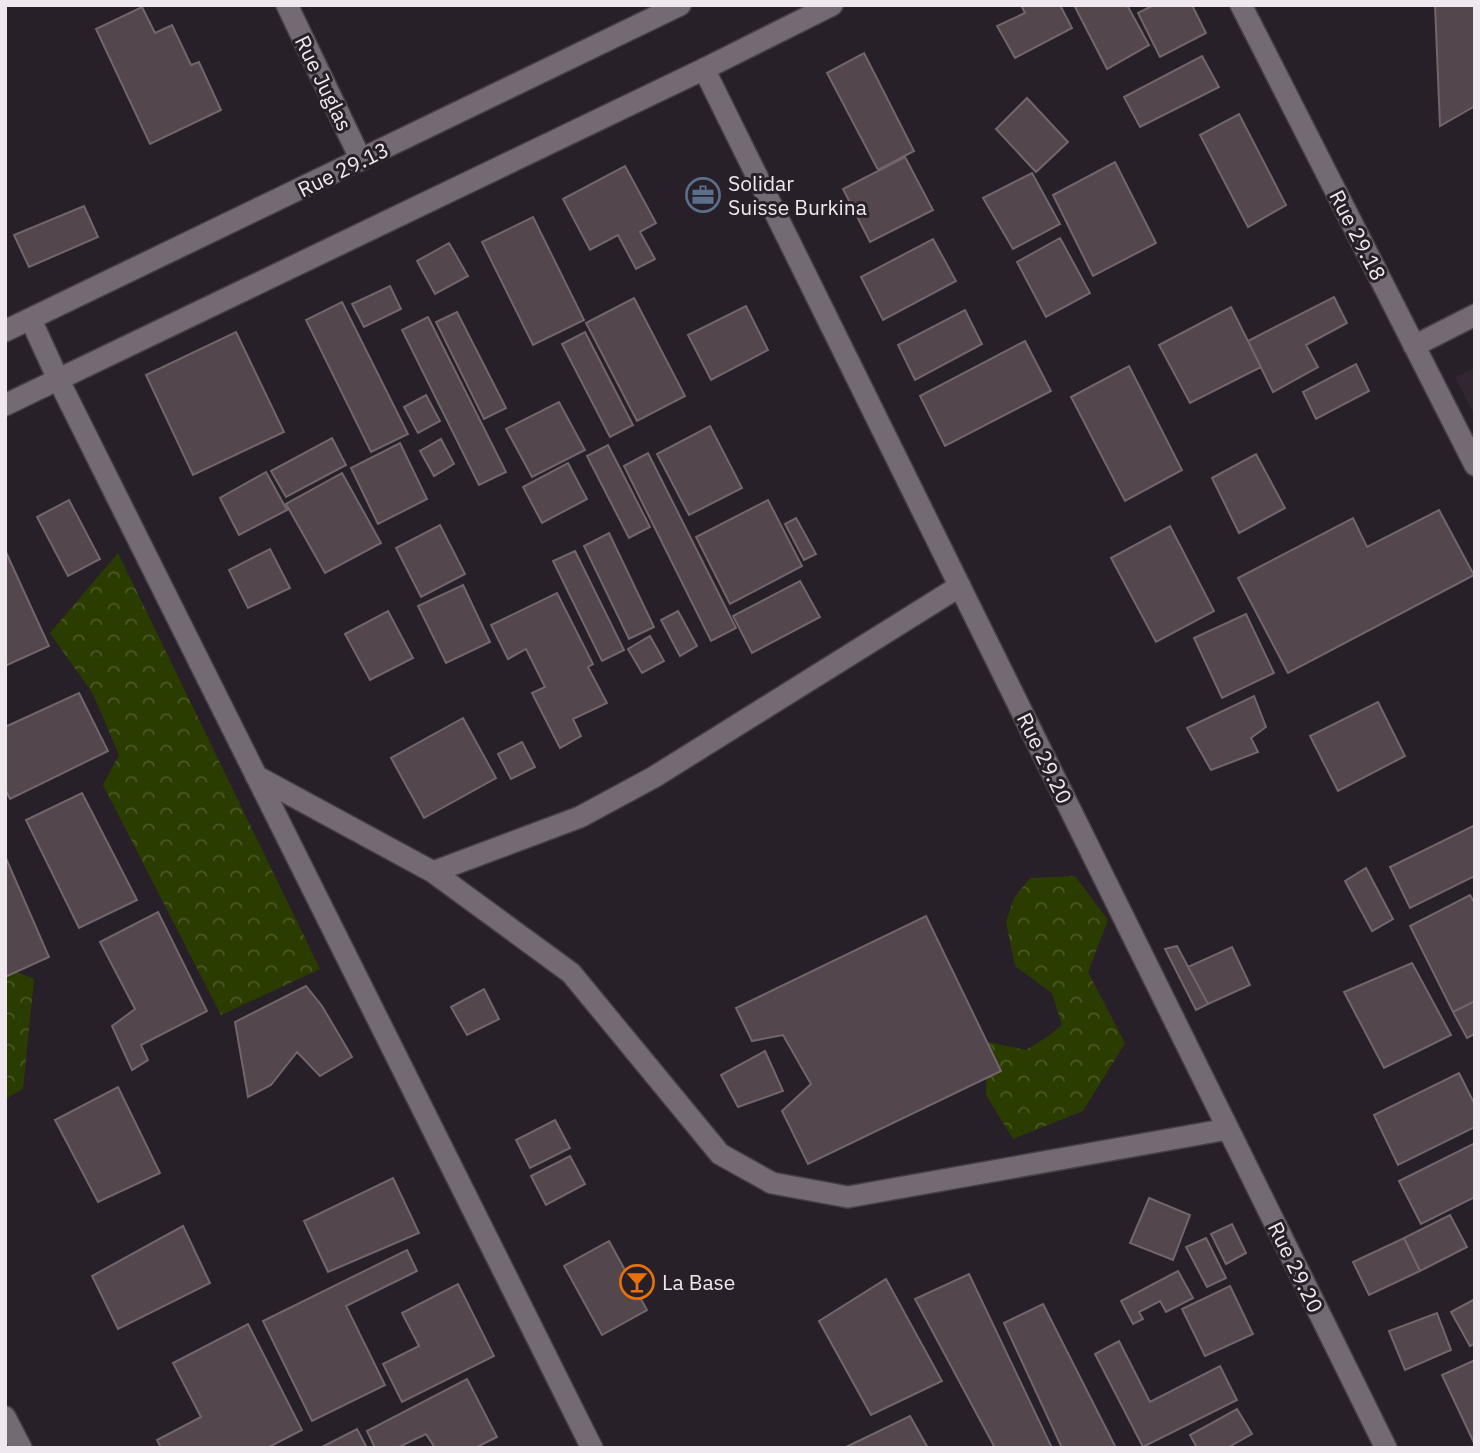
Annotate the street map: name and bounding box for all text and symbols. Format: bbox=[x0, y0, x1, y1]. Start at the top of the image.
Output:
street label: Rue Juglas bbox=[289, 31, 359, 135]
street label: Rue 29.13 bbox=[293, 135, 393, 203]
place label: Solidar Suisse Burkina bbox=[728, 169, 867, 221]
office icon: Solidar Suisse Burkina bbox=[684, 176, 722, 214]
street label: Rue 29.18 bbox=[1323, 185, 1393, 285]
street label: Rue 29.20 bbox=[1011, 708, 1079, 808]
street label: Rue 29.20 bbox=[1262, 1217, 1330, 1317]
bar icon: La Base bbox=[618, 1263, 656, 1301]
place label: La Base bbox=[662, 1268, 735, 1296]

